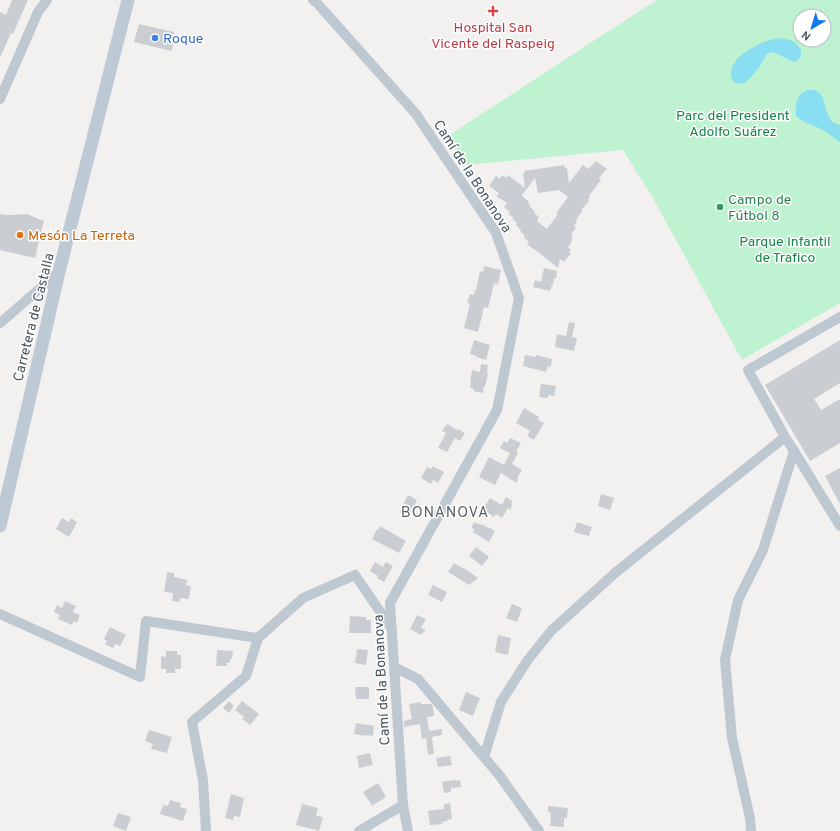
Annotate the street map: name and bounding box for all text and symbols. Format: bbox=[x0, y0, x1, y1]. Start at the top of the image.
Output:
marker: Hospital San Vicente del Raspeig bbox=[487, 5, 499, 17]
north arrow bbox=[792, 8, 832, 48]
place label: Hospital San Vicente del Raspeig bbox=[431, 20, 555, 53]
text: N bbox=[799, 27, 814, 43]
place label: Roque bbox=[163, 31, 203, 48]
marker: Roque bbox=[150, 33, 160, 43]
park label: Parc del President Adolfo Suárez bbox=[676, 108, 790, 141]
street label: Camí de la Bonanova bbox=[429, 117, 515, 236]
place label: Campo de Fútbol 8 bbox=[728, 192, 791, 225]
marker: Campo de Fútbol 8 bbox=[715, 202, 725, 212]
place label: Mesón La Terreta bbox=[28, 228, 135, 245]
marker: Mesón La Terreta bbox=[15, 230, 25, 240]
park label: Parque Infantil de Trafico bbox=[739, 234, 831, 267]
street label: Carretera de Castalla bbox=[10, 251, 59, 383]
district label: BONANOVA bbox=[401, 504, 489, 523]
street label: Camí de la Bonanova bbox=[371, 614, 394, 746]

